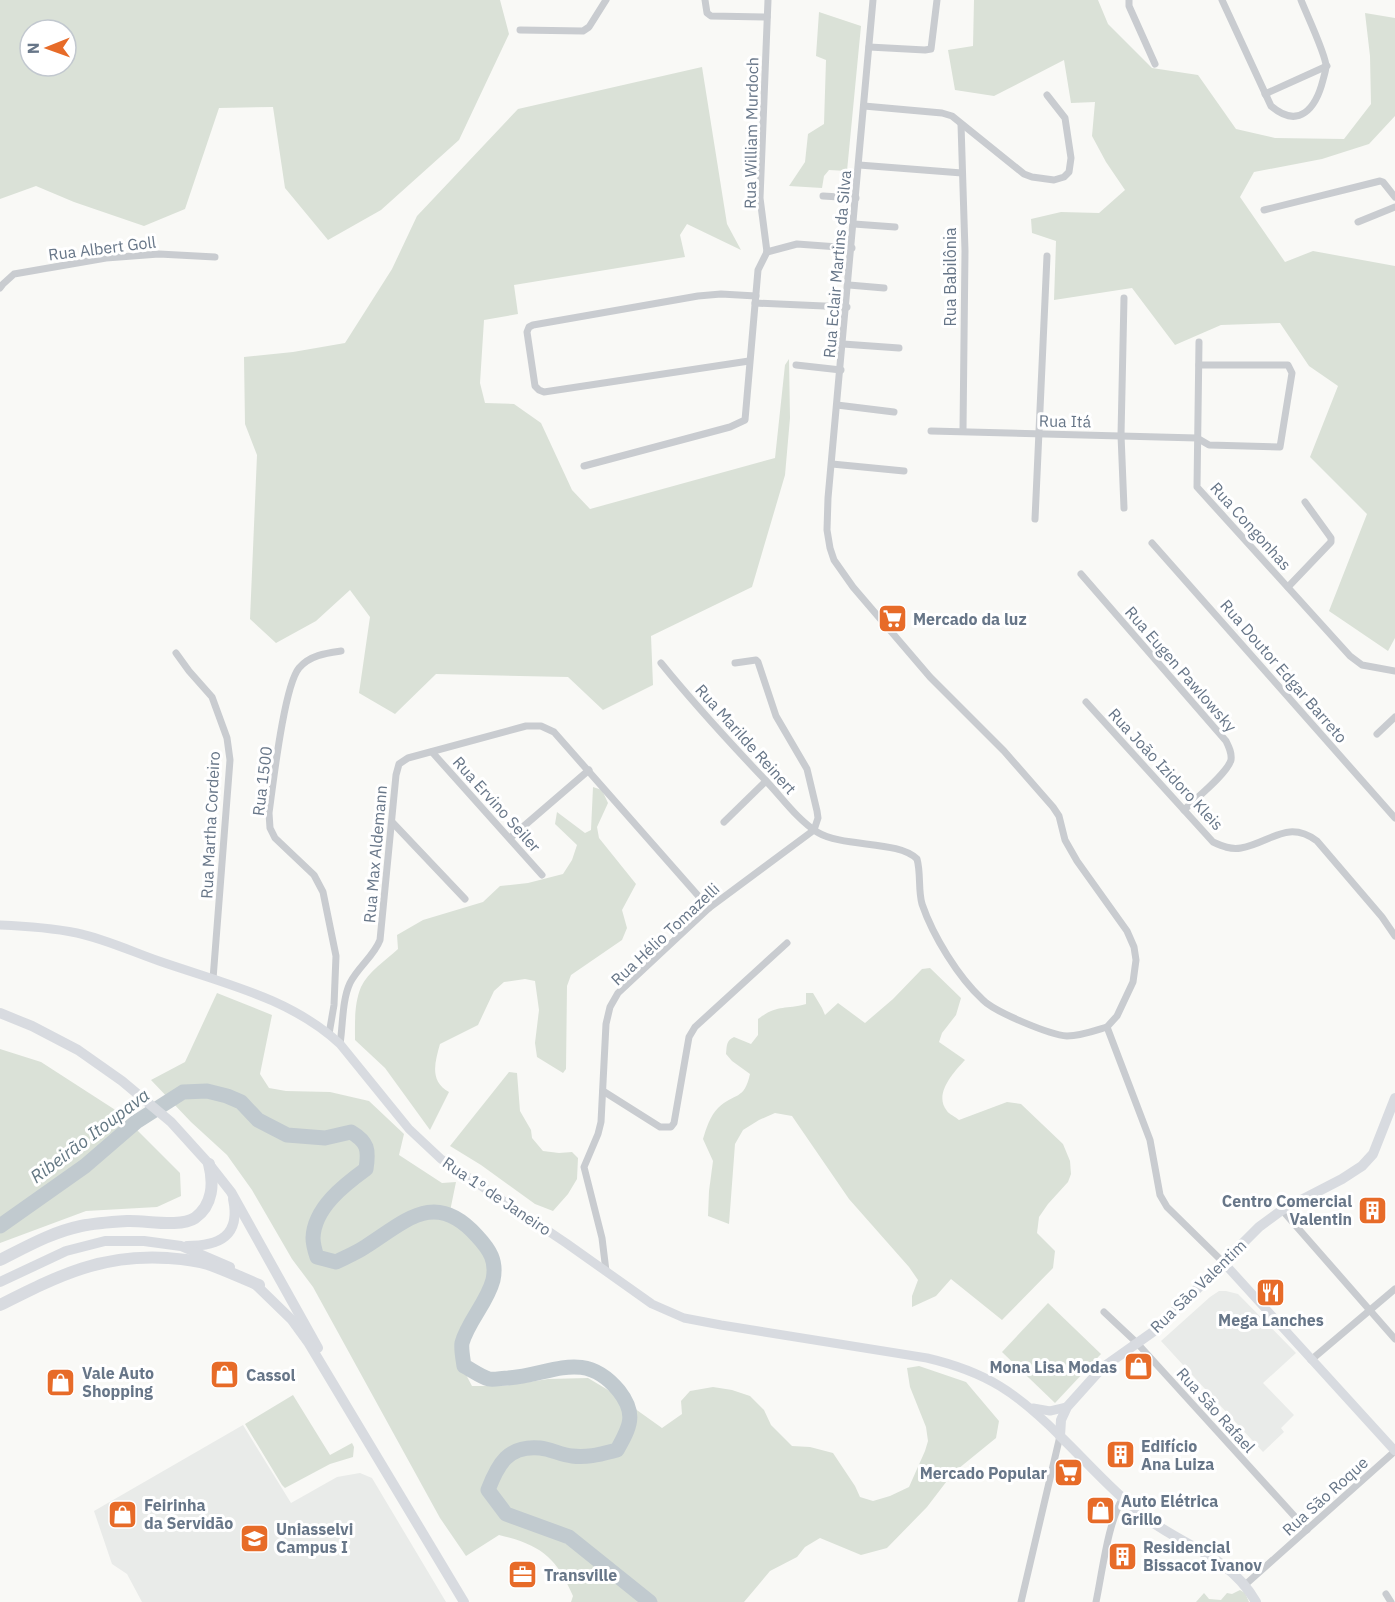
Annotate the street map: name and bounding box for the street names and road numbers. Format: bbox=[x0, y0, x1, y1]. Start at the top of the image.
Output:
street label: Rua William Murdoch bbox=[740, 57, 762, 209]
street label: Rua Eclair Martins da Silva bbox=[819, 169, 855, 359]
street label: Rua Babilônia bbox=[940, 227, 960, 326]
street label: Rua Albert Goll bbox=[47, 231, 157, 265]
street label: Rua Itá bbox=[1039, 411, 1092, 431]
street label: Rua Congonhas bbox=[1206, 478, 1296, 574]
street label: Rua Doutor Edgar Barreto bbox=[1216, 595, 1352, 747]
street label: Rua Eugen Pawlowsky bbox=[1121, 602, 1241, 736]
street label: Rua Marilde Reinert bbox=[691, 680, 801, 798]
street label: Rua João Izidoro Kleis bbox=[1104, 704, 1228, 834]
street label: Rua 1500 bbox=[248, 745, 276, 817]
street label: Rua Martha Cordeiro bbox=[196, 751, 224, 899]
street label: Rua Ervino Seiler bbox=[449, 752, 545, 856]
street label: Rua Max Aldemann bbox=[359, 784, 391, 924]
street label: Rua Hélio Tomazelli bbox=[607, 879, 723, 989]
street label: Rua 1º de Janeiro bbox=[439, 1152, 555, 1240]
street label: Rua São Valentim bbox=[1146, 1235, 1250, 1337]
street label: Rua São Rafael bbox=[1173, 1363, 1259, 1457]
street label: Rua São Roque bbox=[1278, 1452, 1372, 1540]

